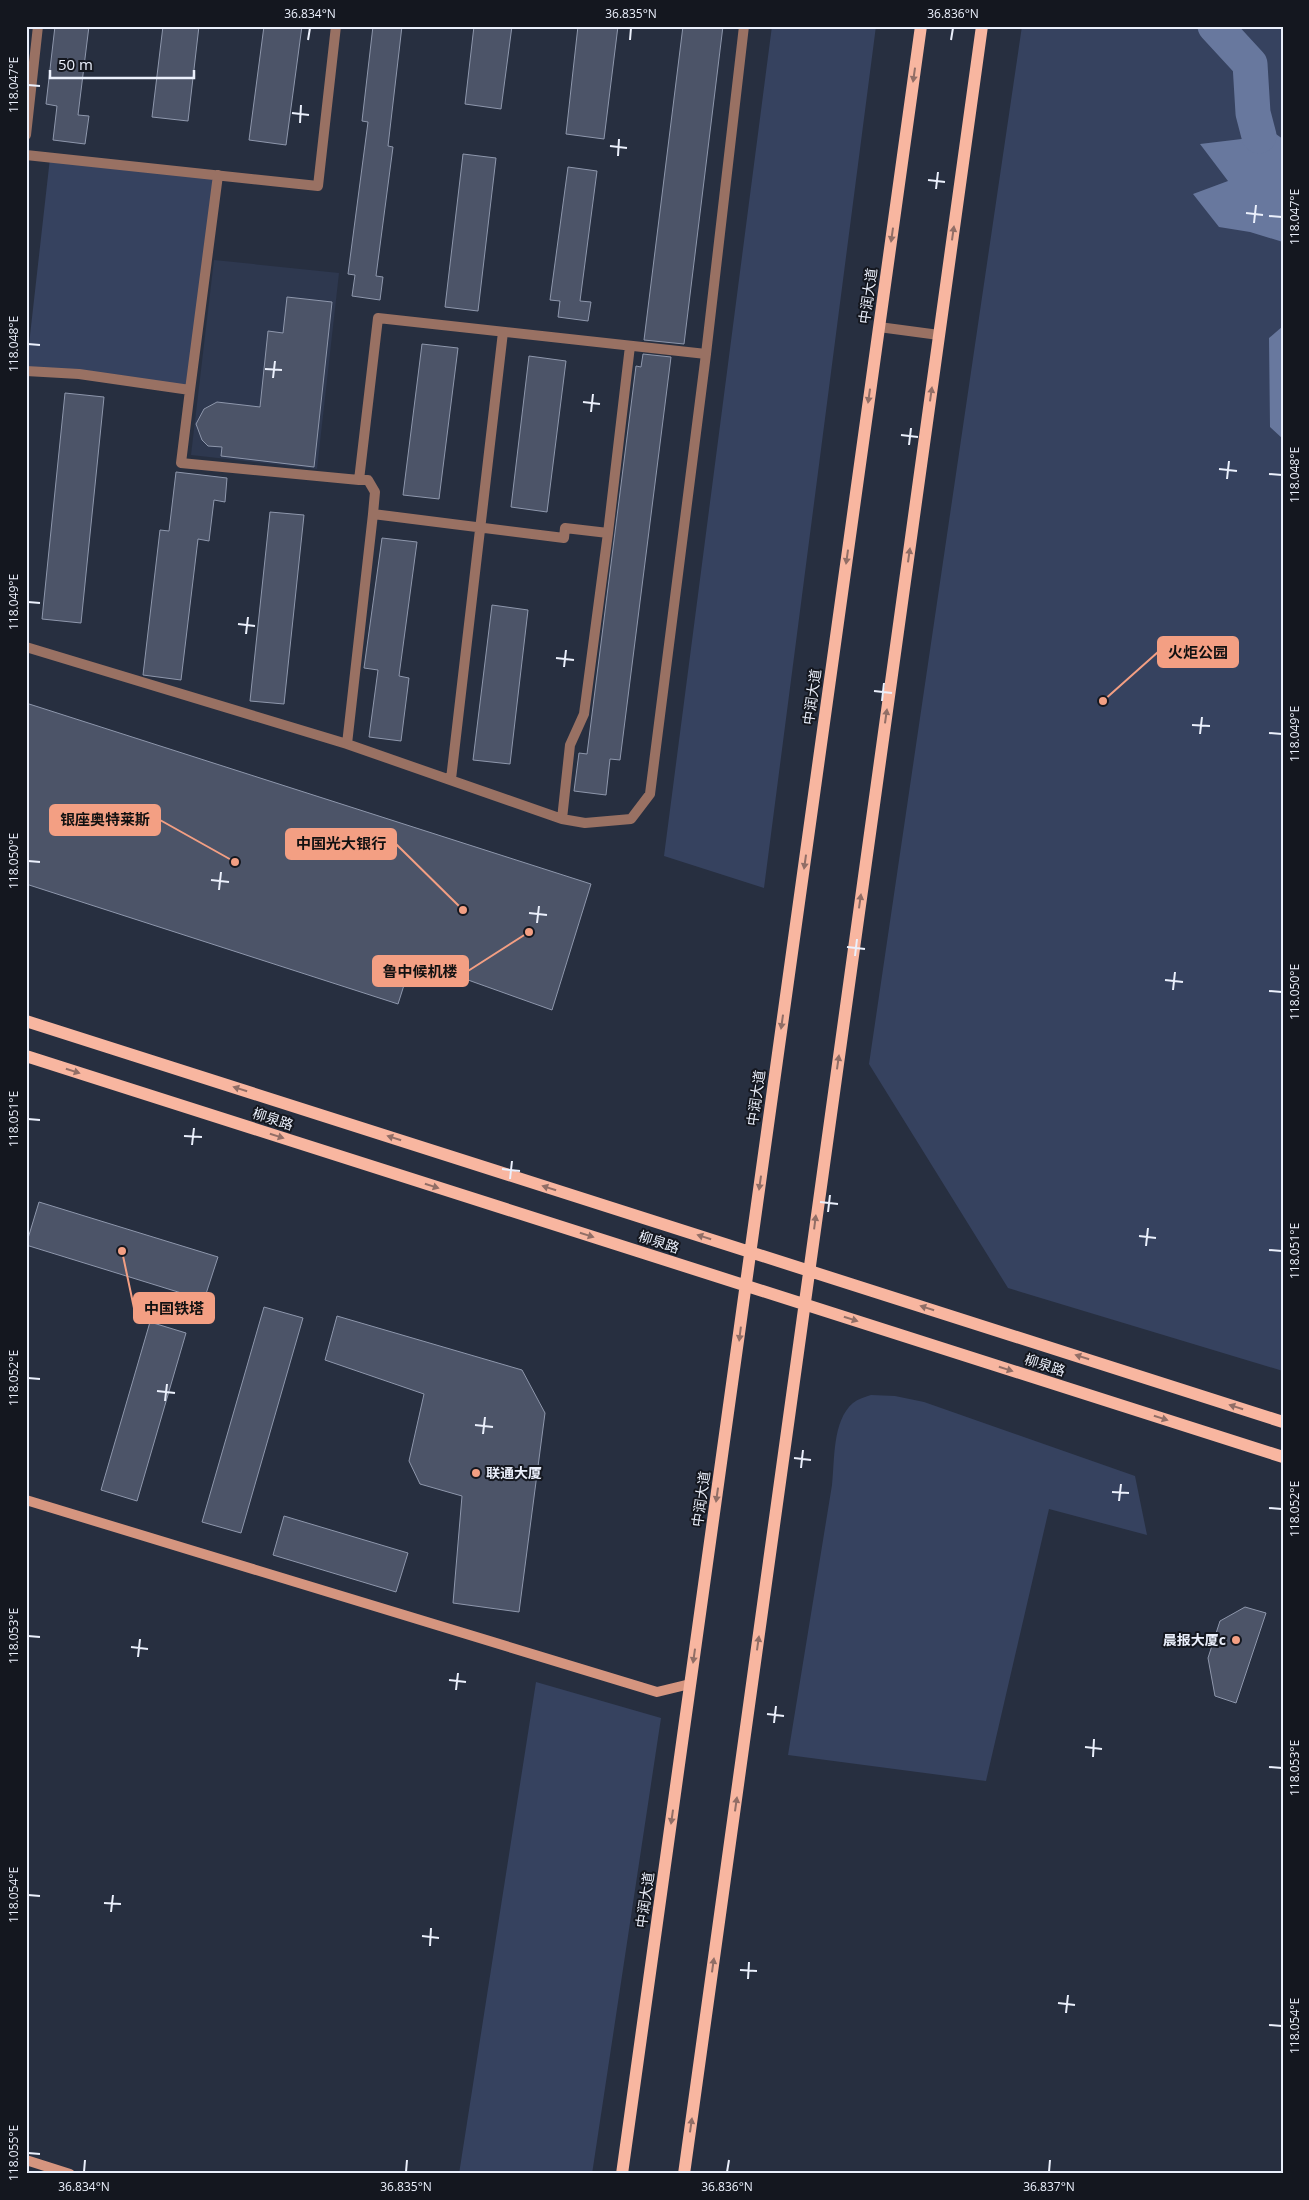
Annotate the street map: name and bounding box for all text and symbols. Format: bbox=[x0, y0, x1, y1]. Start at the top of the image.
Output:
text: 36.834°N bbox=[284, 5, 336, 22]
text: 36.835°N bbox=[605, 5, 657, 22]
text: 36.836°N bbox=[927, 5, 979, 22]
scale bar bbox=[50, 48, 194, 80]
text: 50 m bbox=[58, 54, 93, 74]
text: 118.047°E bbox=[5, 57, 22, 113]
one-way arrow bbox=[910, 67, 918, 83]
text: 118.047°E bbox=[1286, 189, 1303, 245]
one-way arrow bbox=[950, 225, 958, 241]
one-way arrow bbox=[888, 228, 896, 244]
street label: 中润大道 bbox=[854, 267, 881, 325]
text: 118.048°E bbox=[5, 316, 22, 372]
one-way arrow bbox=[927, 386, 935, 402]
one-way arrow bbox=[865, 389, 873, 405]
text: 118.048°E bbox=[1286, 447, 1303, 503]
one-way arrow bbox=[905, 547, 913, 563]
one-way arrow bbox=[843, 550, 851, 566]
text: 118.049°E bbox=[5, 574, 22, 630]
callout: 火炬公园 bbox=[1158, 637, 1238, 667]
text: 火炬公园 bbox=[1168, 642, 1228, 662]
street label: 中润大道 bbox=[798, 668, 825, 726]
text: 118.049°E bbox=[1286, 706, 1303, 762]
one-way arrow bbox=[882, 708, 890, 724]
callout: 银座奥特莱斯 bbox=[50, 805, 160, 835]
text: 银座奥特莱斯 bbox=[60, 809, 150, 829]
callout: 中国光大银行 bbox=[286, 829, 396, 859]
text: 118.050°E bbox=[5, 833, 22, 889]
text: 中国光大银行 bbox=[296, 833, 386, 853]
one-way arrow bbox=[800, 854, 808, 870]
one-way arrow bbox=[857, 892, 865, 908]
callout: 鲁中候机楼 bbox=[373, 956, 468, 986]
text: 鲁中候机楼 bbox=[382, 961, 458, 981]
text: 118.050°E bbox=[1286, 964, 1303, 1020]
one-way arrow bbox=[778, 1015, 786, 1031]
one-way arrow bbox=[834, 1053, 842, 1069]
one-way arrow bbox=[65, 1067, 80, 1075]
street label: 中润大道 bbox=[742, 1069, 769, 1127]
one-way arrow bbox=[232, 1084, 247, 1092]
text: 118.051°E bbox=[5, 1091, 22, 1147]
street label: 柳泉路 bbox=[250, 1103, 296, 1134]
one-way arrow bbox=[270, 1133, 285, 1141]
one-way arrow bbox=[387, 1134, 402, 1141]
one-way arrow bbox=[755, 1176, 763, 1192]
one-way arrow bbox=[425, 1182, 440, 1190]
one-way arrow bbox=[541, 1183, 556, 1191]
one-way arrow bbox=[811, 1214, 819, 1230]
text: 118.051°E bbox=[1286, 1223, 1303, 1279]
street label: 柳泉路 bbox=[636, 1226, 682, 1257]
one-way arrow bbox=[580, 1231, 595, 1239]
one-way arrow bbox=[696, 1233, 711, 1241]
callout: 中国铁塔 bbox=[134, 1293, 214, 1323]
text: 中国铁塔 bbox=[144, 1298, 204, 1318]
one-way arrow bbox=[919, 1304, 934, 1311]
one-way arrow bbox=[844, 1316, 859, 1324]
one-way arrow bbox=[735, 1326, 743, 1342]
street label: 柳泉路 bbox=[1022, 1349, 1068, 1380]
text: 118.052°E bbox=[5, 1350, 22, 1406]
one-way arrow bbox=[1074, 1353, 1089, 1361]
one-way arrow bbox=[999, 1366, 1014, 1373]
one-way arrow bbox=[1229, 1403, 1244, 1410]
one-way arrow bbox=[1154, 1415, 1169, 1423]
place label: 联通大厦 bbox=[486, 1463, 542, 1482]
marker: 联通大厦 bbox=[470, 1467, 482, 1479]
street label: 中润大道 bbox=[687, 1470, 714, 1528]
text: 118.052°E bbox=[1286, 1481, 1303, 1537]
one-way arrow bbox=[713, 1487, 721, 1503]
text: 118.053°E bbox=[5, 1608, 22, 1664]
place label: 晨报大厦c bbox=[1163, 1630, 1226, 1649]
one-way arrow bbox=[754, 1634, 762, 1650]
marker: 晨报大厦c bbox=[1230, 1634, 1242, 1646]
one-way arrow bbox=[690, 1648, 698, 1664]
text: 118.053°E bbox=[1286, 1740, 1303, 1796]
one-way arrow bbox=[732, 1795, 740, 1811]
one-way arrow bbox=[668, 1809, 676, 1825]
text: 118.054°E bbox=[5, 1867, 22, 1923]
street label: 中润大道 bbox=[631, 1871, 658, 1929]
one-way arrow bbox=[709, 1956, 717, 1972]
text: 118.054°E bbox=[1286, 1998, 1303, 2054]
one-way arrow bbox=[687, 2117, 695, 2133]
text: 118.055°E bbox=[5, 2125, 22, 2181]
text: 36.834°N bbox=[58, 2178, 110, 2195]
text: 36.835°N bbox=[380, 2178, 432, 2195]
text: 36.836°N bbox=[701, 2178, 753, 2195]
text: 36.837°N bbox=[1023, 2178, 1075, 2195]

